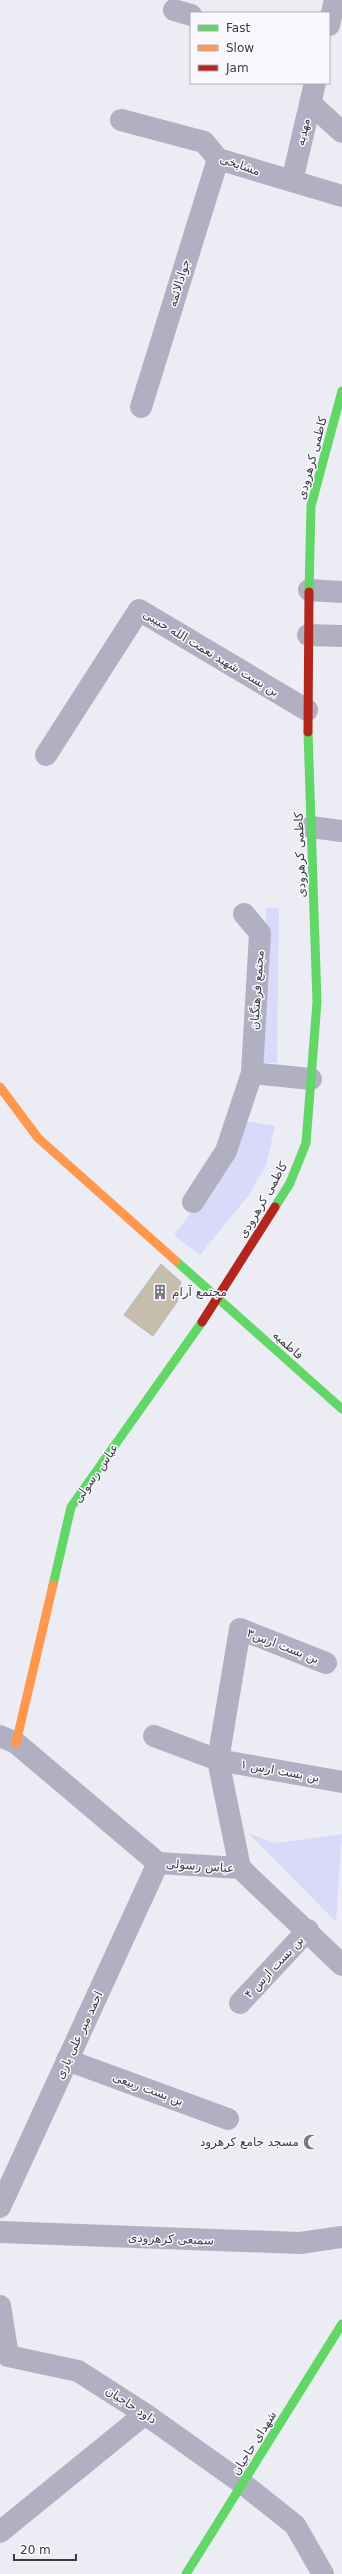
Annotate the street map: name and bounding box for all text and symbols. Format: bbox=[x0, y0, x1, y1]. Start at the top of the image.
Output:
legend bbox=[190, 12, 330, 84]
text: Fast bbox=[226, 21, 250, 35]
text: Slow bbox=[226, 41, 254, 55]
text: Jam bbox=[225, 61, 249, 75]
street label: مهدیه bbox=[293, 117, 313, 147]
street label: مشایخی bbox=[218, 152, 262, 178]
street label: جوادالائمه bbox=[165, 257, 194, 309]
street label: کاظمی کرهرودی bbox=[294, 415, 331, 501]
street label: بن بست شهید نعمت الله حبیبی bbox=[140, 607, 282, 700]
street label: کاظمی کرهرودی bbox=[292, 812, 309, 898]
street label: مجتمع فرهنگیان bbox=[247, 950, 268, 1030]
street label: کاظمی کرهرودی bbox=[236, 1159, 291, 1241]
building icon: مجتمع آرام bbox=[151, 1283, 169, 1301]
place label: مجتمع آرام bbox=[172, 1284, 227, 1300]
street label: فاطمیه bbox=[270, 1328, 306, 1362]
street label: عباس رسولی bbox=[71, 1441, 122, 1506]
street label: بن بست ارس۳ bbox=[245, 1626, 321, 1667]
street label: بن بست ارس ۱ bbox=[239, 1757, 321, 1786]
street label: عباس رسولی bbox=[165, 1857, 235, 1876]
street label: بن بست ارس ۴ bbox=[242, 1933, 307, 2002]
street label: احمد میر علی یاری bbox=[52, 1989, 106, 2082]
street label: بن بست ربیعی bbox=[110, 2070, 185, 2109]
mosque icon: مسجد جامع کرهرود bbox=[302, 2133, 320, 2151]
place label: مسجد جامع کرهرود bbox=[200, 2135, 299, 2150]
street label: سمیعی کرهرودی bbox=[128, 2231, 214, 2248]
street label: داود حاجیان bbox=[102, 2383, 159, 2428]
street label: شهدای حاجیان bbox=[229, 2408, 279, 2478]
scale bar bbox=[14, 2536, 76, 2562]
text: 20 m bbox=[20, 2543, 51, 2557]

